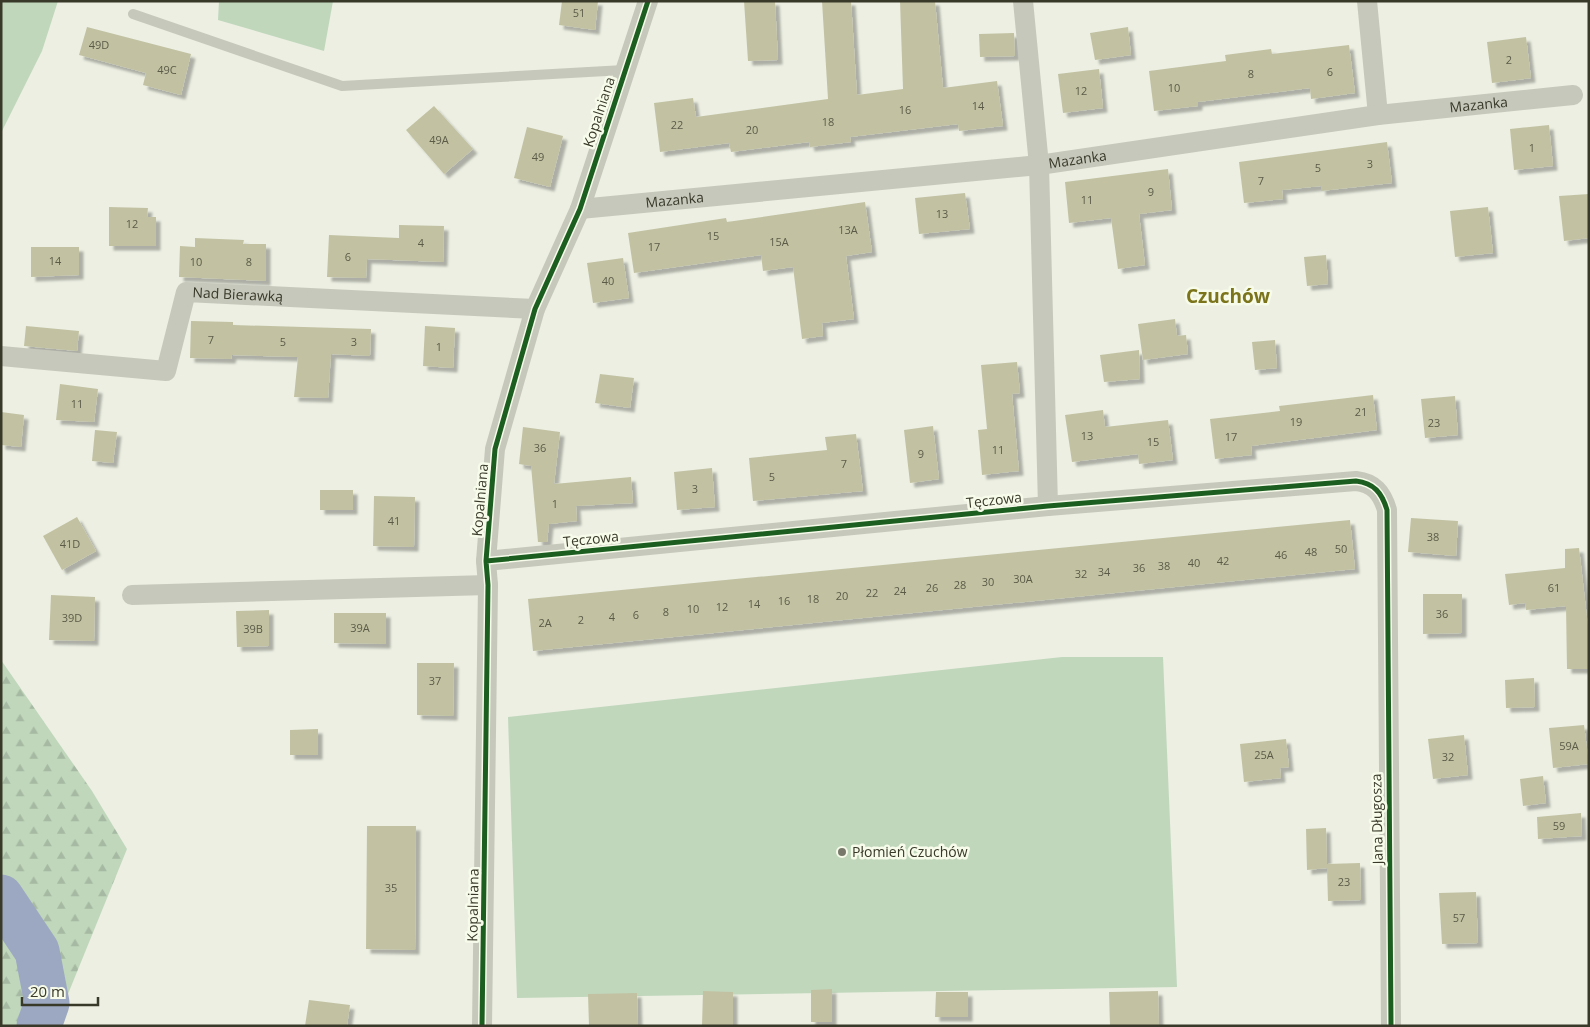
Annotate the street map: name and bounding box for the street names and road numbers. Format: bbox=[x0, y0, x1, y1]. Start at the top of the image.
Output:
street label: Kopalniana bbox=[578, 74, 619, 150]
street label: Mazanka bbox=[1449, 92, 1509, 117]
street label: Mazanka bbox=[1047, 145, 1108, 172]
street label: Mazanka bbox=[645, 187, 705, 212]
street label: Nad Bierawką bbox=[192, 282, 283, 306]
street label: Kopalniana bbox=[467, 463, 492, 537]
street label: Tęczowa bbox=[965, 487, 1023, 512]
street label: Tęczowa bbox=[562, 526, 620, 551]
street label: Jana Długosza bbox=[1366, 773, 1387, 867]
street label: Kopalniana bbox=[462, 868, 483, 942]

